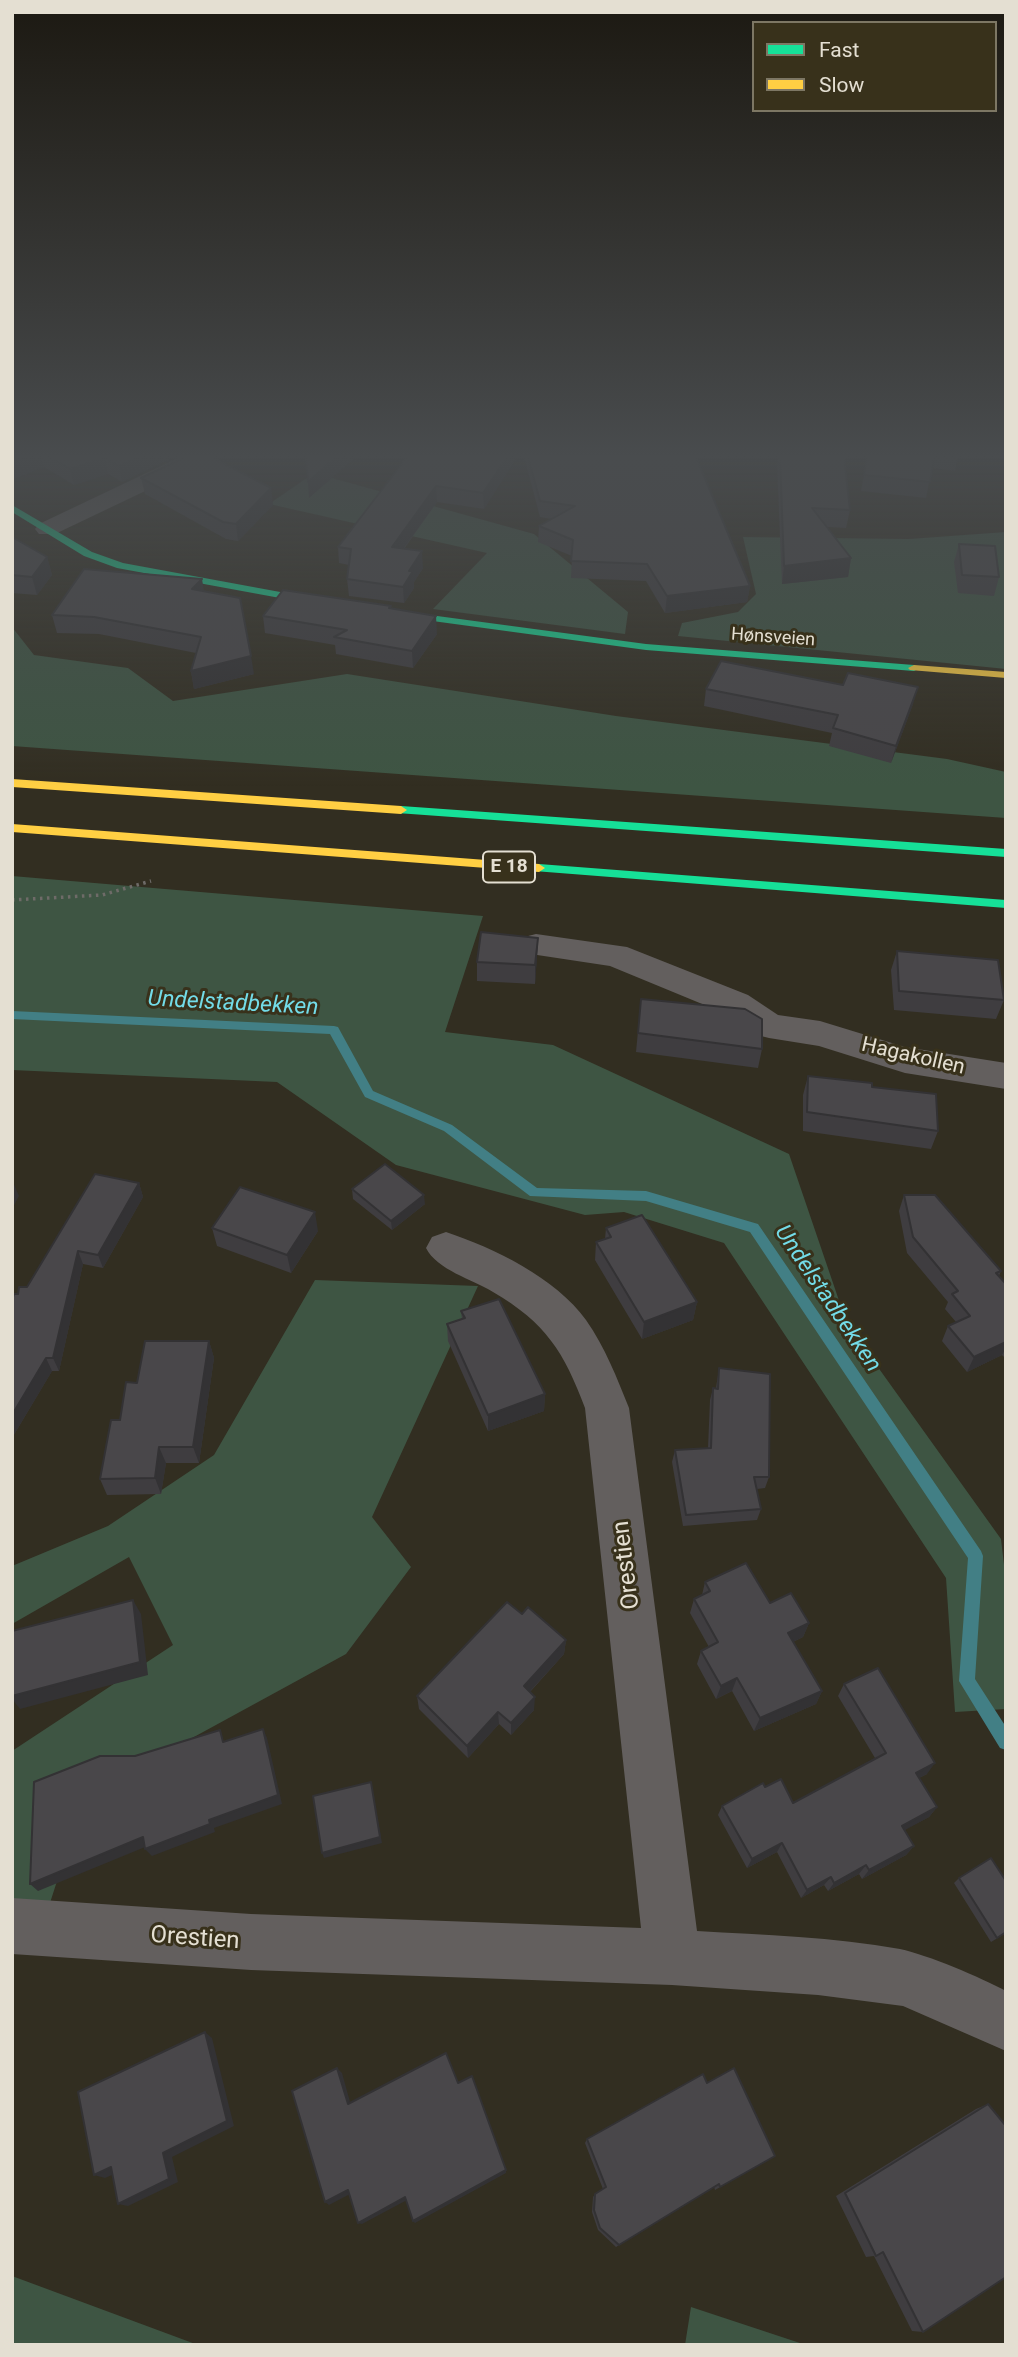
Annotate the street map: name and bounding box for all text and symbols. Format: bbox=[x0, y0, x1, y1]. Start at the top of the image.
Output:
legend bbox=[752, 21, 997, 112]
text: Fast bbox=[819, 38, 859, 62]
text: Slow bbox=[819, 73, 864, 97]
street label: Hønsveien bbox=[730, 624, 816, 652]
road number: E 18 bbox=[483, 852, 535, 882]
water label: Undelstadbekken bbox=[147, 986, 319, 1022]
street label: Hagakollen bbox=[859, 1033, 967, 1081]
water label: Undelstadbekken bbox=[768, 1220, 886, 1378]
street label: Orestien bbox=[607, 1519, 647, 1611]
street label: Orestien bbox=[150, 1922, 240, 1956]

